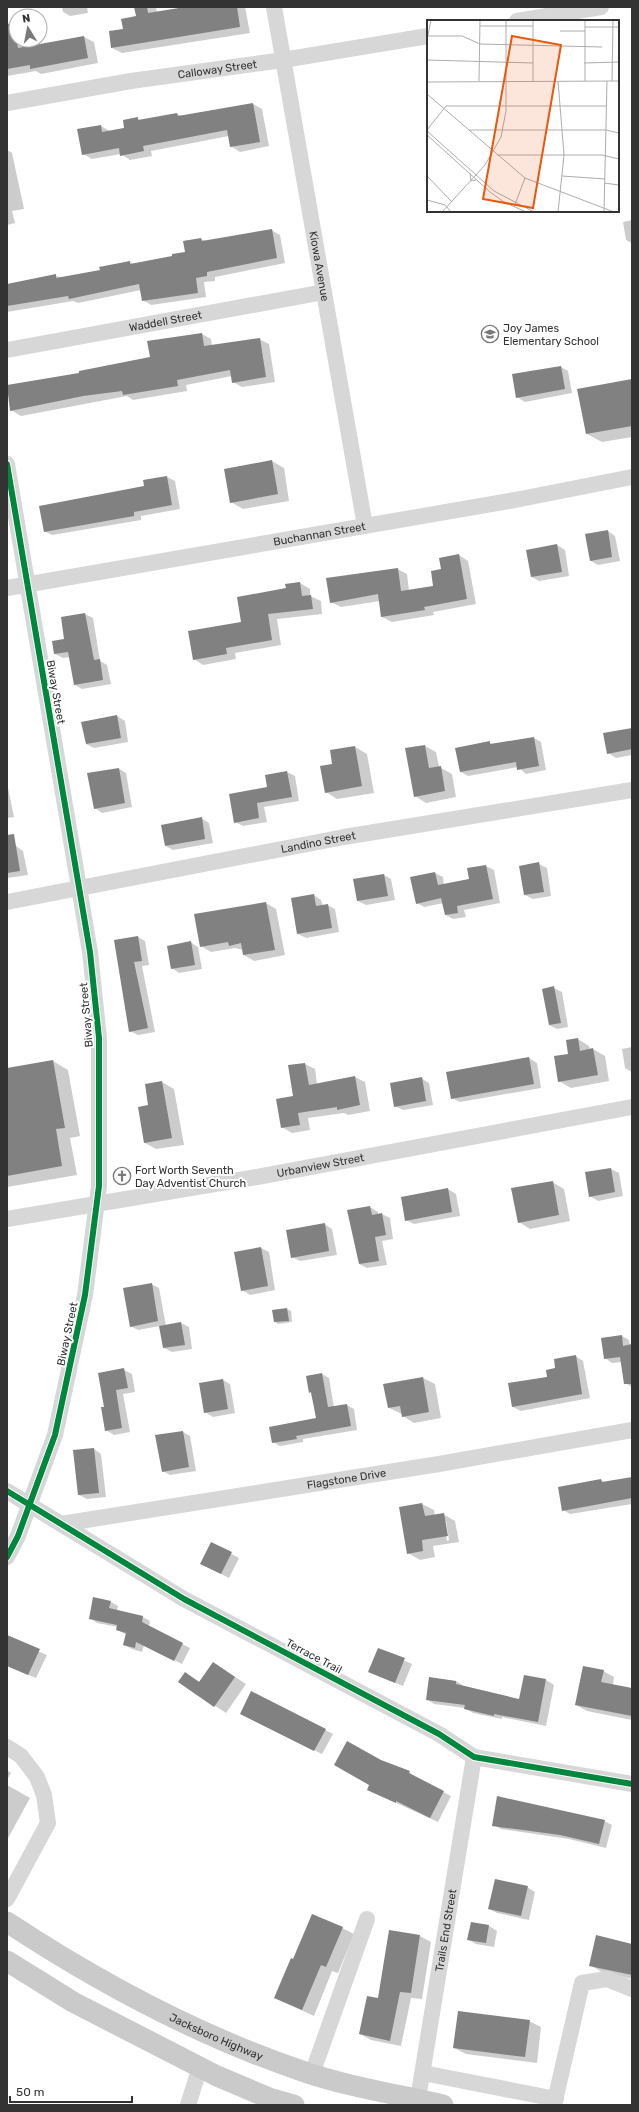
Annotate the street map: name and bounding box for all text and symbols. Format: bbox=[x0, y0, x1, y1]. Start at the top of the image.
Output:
north arrow bbox=[8, 8, 48, 48]
text: N bbox=[21, 12, 31, 26]
inset map bbox=[427, 20, 619, 212]
street label: Calloway Street bbox=[177, 58, 258, 81]
street label: Kiowa Avenue bbox=[306, 230, 331, 302]
street label: Waddell Street bbox=[128, 308, 204, 335]
place label: Joy James Elementary School bbox=[503, 322, 599, 348]
school or university icon: Joy James Elementary School bbox=[480, 324, 500, 344]
street label: Buchannan Street bbox=[272, 520, 367, 549]
street label: Biway Street bbox=[43, 659, 68, 726]
street label: Landino Street bbox=[280, 829, 357, 856]
street label: Biway Street bbox=[77, 981, 96, 1048]
street label: Urbanview Street bbox=[276, 1151, 366, 1180]
place label: Fort Worth Seventh Day Adventist Church bbox=[135, 1164, 246, 1190]
church icon: Fort Worth Seventh Day Adventist Church bbox=[112, 1166, 132, 1186]
street label: Biway Street bbox=[54, 1300, 81, 1367]
street label: Flagstone Drive bbox=[306, 1466, 387, 1492]
street label: Terrace Trail bbox=[284, 1636, 344, 1677]
street label: Trails End Street bbox=[433, 1887, 459, 1973]
street label: Jacksboro Highway bbox=[167, 2011, 265, 2063]
scale bar bbox=[10, 2078, 132, 2104]
text: 50 m bbox=[16, 2085, 44, 2099]

